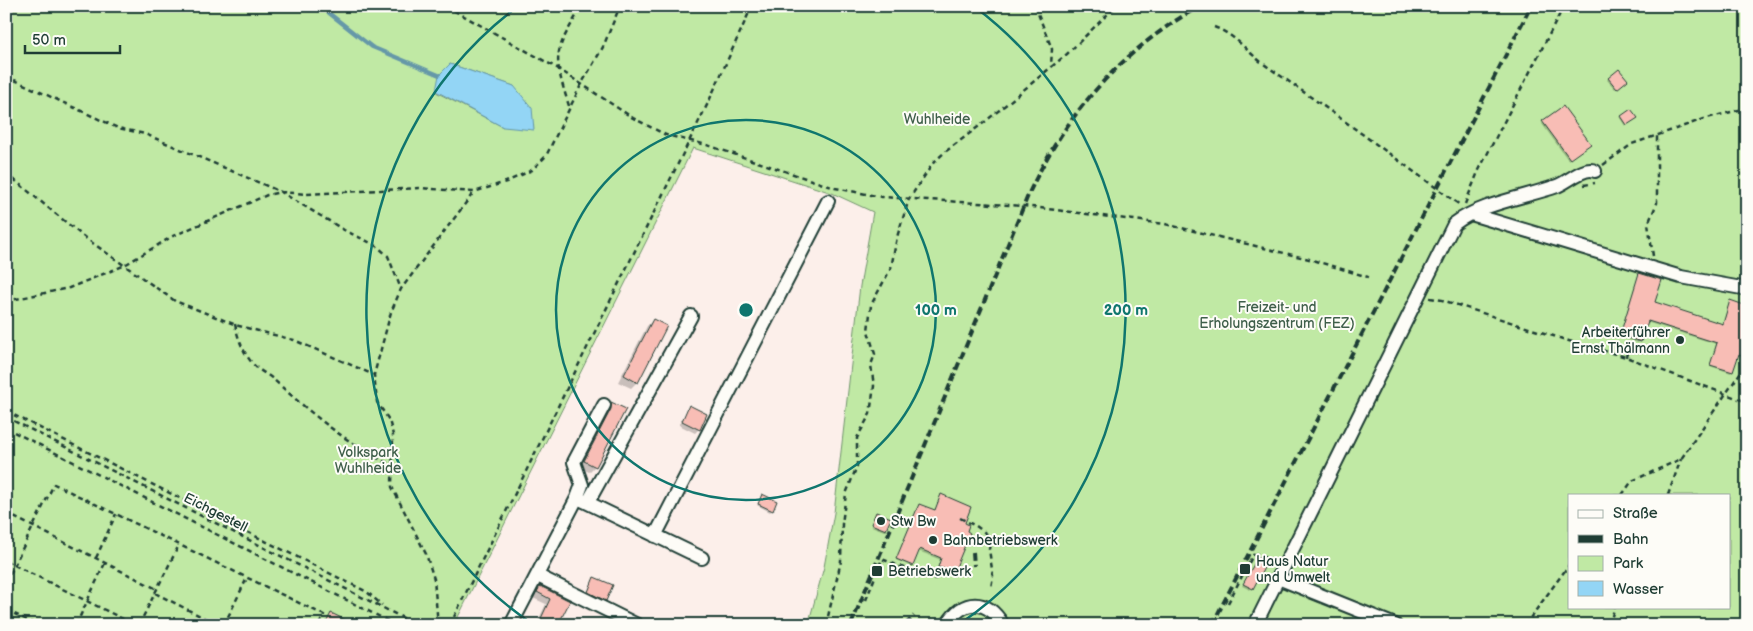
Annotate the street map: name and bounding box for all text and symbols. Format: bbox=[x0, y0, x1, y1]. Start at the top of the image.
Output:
scale bar bbox=[25, 22, 120, 54]
text: 50 m bbox=[32, 31, 66, 50]
park label: Wuhlheide bbox=[904, 111, 970, 128]
park label: Freizeit- und Erholungszentrum (FEZ) bbox=[1199, 299, 1355, 332]
centre of rings bbox=[737, 301, 755, 319]
text: 100 m bbox=[915, 301, 957, 320]
text: 200 m bbox=[1104, 301, 1148, 320]
place label: Arbeiterführer Ernst Thälmann bbox=[1571, 324, 1671, 357]
marker: Arbeiterführer Ernst Thälmann bbox=[1674, 334, 1686, 346]
park label: Volkspark Wuhlheide bbox=[335, 444, 401, 477]
street label: Eichgestell bbox=[181, 489, 251, 536]
legend bbox=[1568, 494, 1730, 608]
text: Straße bbox=[1613, 504, 1658, 523]
place label: Stw Bw bbox=[891, 513, 937, 530]
marker: Stw Bw bbox=[875, 515, 887, 527]
text: Bahn bbox=[1613, 530, 1649, 549]
place label: Bahnbetriebswerk bbox=[943, 532, 1058, 549]
marker: Bahnbetriebswerk bbox=[927, 534, 939, 546]
place label: Haus Natur und Umwelt bbox=[1256, 553, 1331, 586]
text: Park bbox=[1613, 554, 1644, 573]
marker: Haus Natur und Umwelt bbox=[1238, 562, 1252, 576]
place label: Betriebswerk bbox=[888, 563, 971, 580]
marker: Betriebswerk bbox=[870, 564, 884, 578]
text: Wasser bbox=[1613, 580, 1664, 599]

